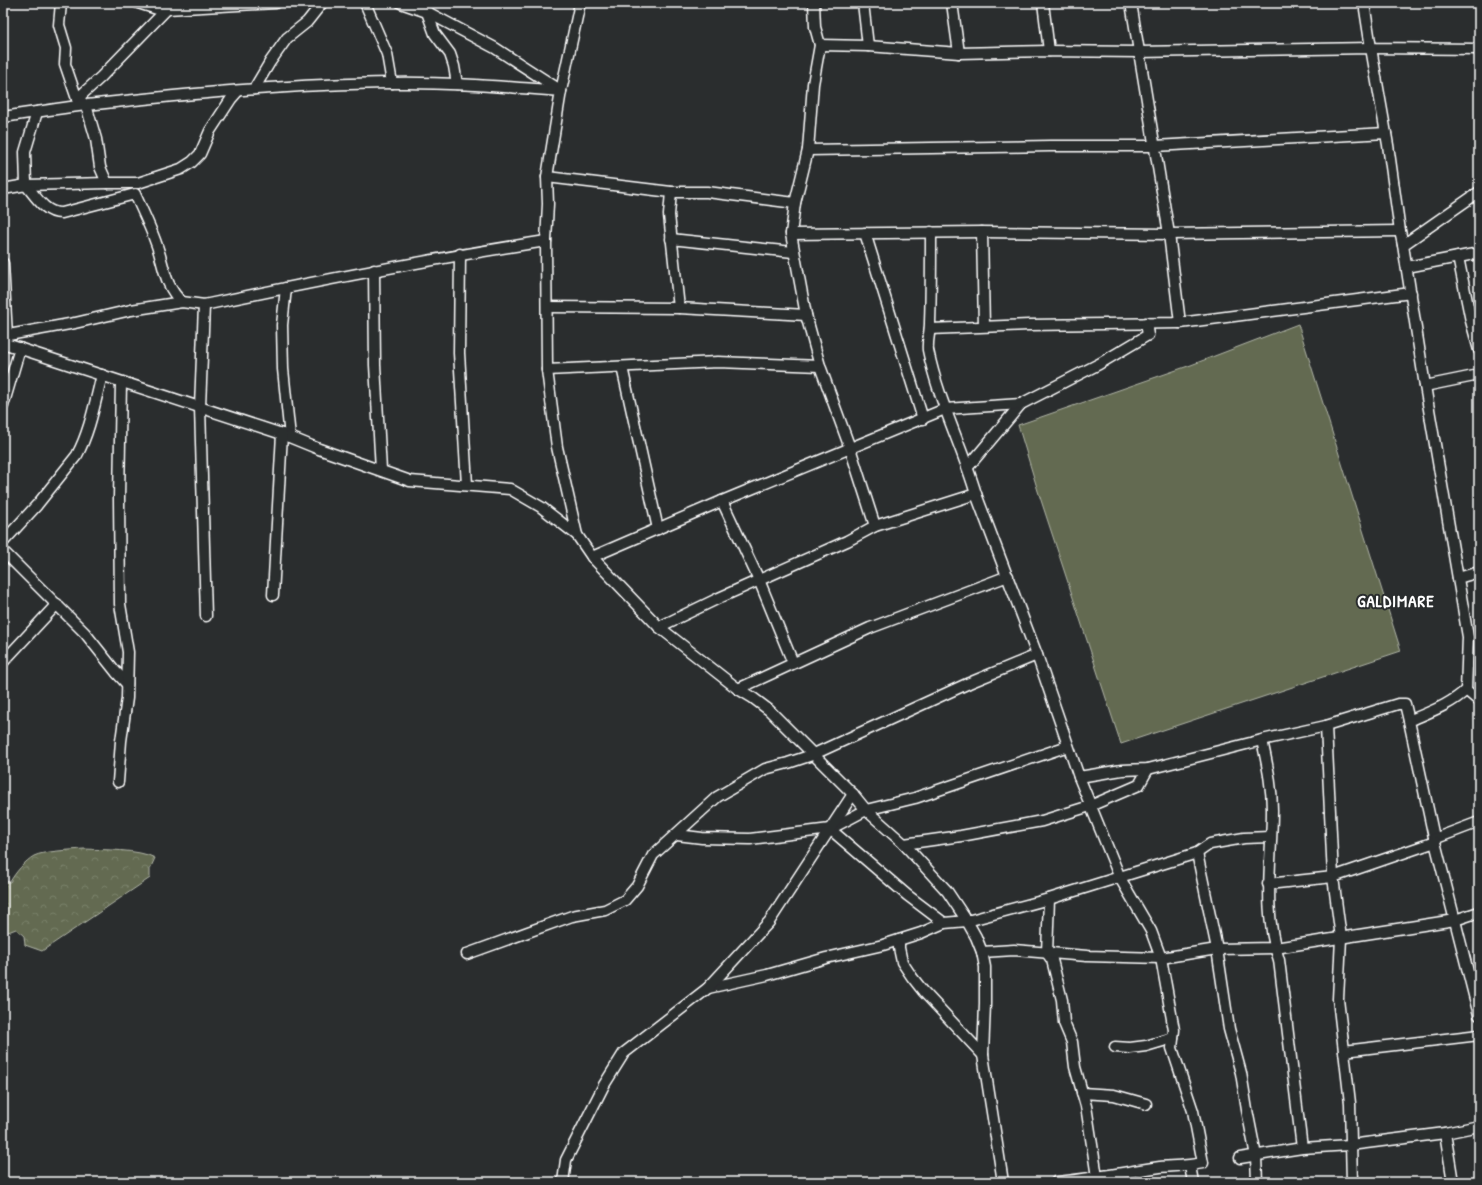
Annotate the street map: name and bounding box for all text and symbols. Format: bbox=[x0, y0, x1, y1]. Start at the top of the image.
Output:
district label: GALDIMARE bbox=[1357, 589, 1435, 612]

